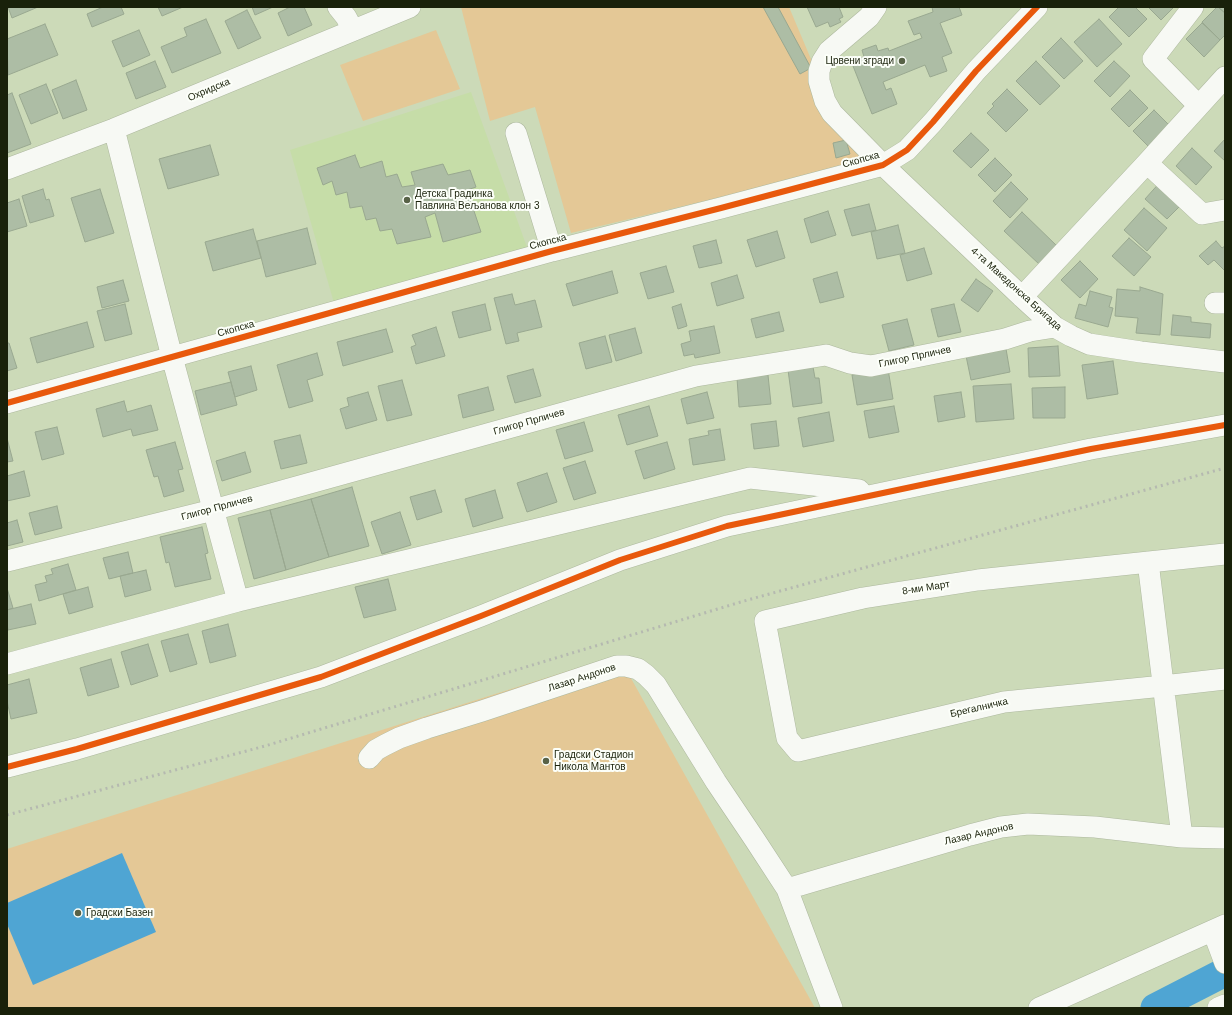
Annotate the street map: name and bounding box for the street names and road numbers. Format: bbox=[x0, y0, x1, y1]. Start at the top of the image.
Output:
street label: Охридска bbox=[186, 76, 232, 104]
street label: Скопска bbox=[841, 149, 881, 171]
street label: Скопска bbox=[528, 231, 568, 253]
street label: 4-та Македонска Бригада bbox=[968, 245, 1064, 333]
street label: Скопска bbox=[216, 318, 256, 340]
street label: Глигор Прличев bbox=[878, 343, 952, 371]
street label: Глигор Прличев bbox=[492, 406, 566, 438]
street label: Глигор Прличев bbox=[180, 493, 254, 523]
street label: 8-ми Март bbox=[901, 578, 951, 598]
street label: Лазар Андонов bbox=[547, 661, 617, 695]
street label: Брегалничка bbox=[949, 696, 1009, 720]
street label: Лазар Андонов bbox=[943, 820, 1015, 848]

